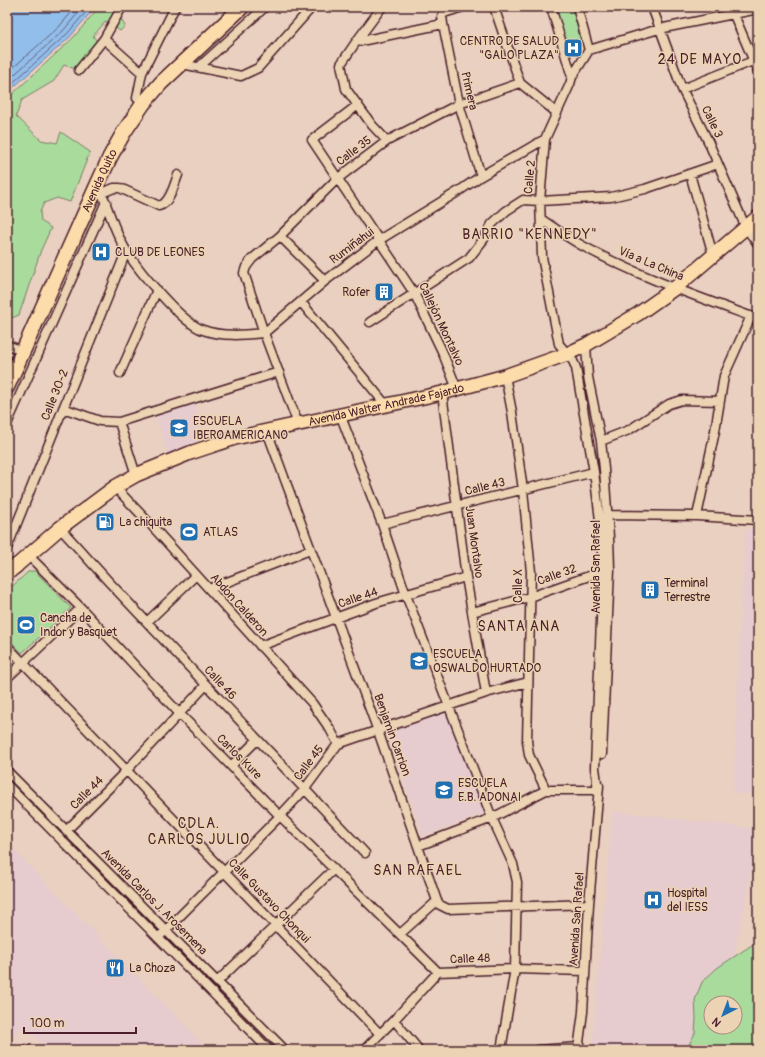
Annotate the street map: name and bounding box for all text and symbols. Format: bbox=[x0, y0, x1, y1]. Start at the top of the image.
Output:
place label: CENTRO DE SALUD "GALO PLAZA" bbox=[460, 34, 559, 63]
hospital icon: CENTRO DE SALUD "GALO PLAZA" bbox=[562, 37, 584, 59]
district label: 24 DE MAYO bbox=[658, 51, 742, 68]
street label: Primera bbox=[457, 70, 481, 112]
street label: Calle 3 bbox=[698, 103, 726, 141]
street label: Calle 35 bbox=[333, 133, 375, 169]
street label: Avenida Quito bbox=[78, 146, 121, 215]
street label: Calle 2 bbox=[521, 159, 539, 195]
street label: Rumiñahui bbox=[327, 224, 377, 268]
district label: BARRIO "KENNEDY" bbox=[462, 226, 598, 243]
hospital icon: CLUB DE LEONES bbox=[90, 241, 112, 263]
street label: Vía a La China bbox=[616, 244, 686, 285]
place label: CLUB DE LEONES bbox=[115, 245, 205, 260]
street label: Callejón Montalvo bbox=[415, 280, 467, 368]
building icon: Rofer bbox=[373, 281, 395, 303]
place label: Rofer bbox=[342, 285, 371, 300]
street label: Calle 30-2 bbox=[38, 367, 72, 423]
street label: Avenida Walter Andrade Fajardo bbox=[307, 380, 466, 429]
place label: ESCUELA IBEROAMERICANO bbox=[193, 414, 288, 443]
school or university icon: ESCUELA IBEROAMERICANO bbox=[168, 417, 190, 439]
street label: Calle 43 bbox=[463, 475, 507, 499]
street label: Juan Montalvo bbox=[461, 505, 487, 580]
fuel station icon: La chiquita bbox=[94, 511, 116, 533]
place label: La chiquita bbox=[119, 515, 173, 530]
street label: Avenida San Rafael bbox=[589, 520, 604, 614]
sports icon: ATLAS bbox=[178, 521, 200, 543]
place label: ATLAS bbox=[203, 525, 238, 540]
street label: Calle 32 bbox=[535, 561, 579, 589]
street label: Calle X bbox=[511, 569, 526, 603]
street label: Abdon Calderon bbox=[207, 570, 271, 640]
place label: Terminal Terrestre bbox=[664, 576, 710, 605]
building icon: Terminal Terrestre bbox=[639, 579, 661, 601]
street label: Calle 44 bbox=[336, 584, 380, 612]
place label: Cancha de Indor y Basquet bbox=[40, 611, 117, 640]
sports icon: Cancha de Indor y Basquet bbox=[15, 614, 37, 636]
district label: SANTA ANA bbox=[478, 618, 560, 635]
place label: ESCUELA OSWALDO HURTADO bbox=[433, 647, 542, 676]
school or university icon: ESCUELA OSWALDO HURTADO bbox=[408, 650, 430, 672]
street label: Calle 46 bbox=[200, 663, 240, 703]
street label: Benjamin Carrion bbox=[370, 692, 414, 778]
street label: Carlos Kure bbox=[213, 731, 265, 783]
street label: Calle 45 bbox=[291, 742, 327, 784]
street label: Calle 44 bbox=[67, 773, 107, 813]
place label: ESCUELA E.B. ADONAI bbox=[458, 776, 521, 805]
school or university icon: ESCUELA E.B. ADONAI bbox=[433, 779, 455, 801]
district label: CDLA. CARLOS JULIO bbox=[148, 815, 250, 848]
street label: Avenida Carlos J. Arosemena bbox=[98, 846, 211, 959]
street label: Calle Gustavo Chonqui bbox=[225, 856, 313, 946]
district label: SAN RAFAEL bbox=[373, 862, 463, 879]
street label: Avenida San Rafael bbox=[566, 871, 588, 966]
place label: Hospital del IESS bbox=[667, 886, 708, 915]
hospital icon: Hospital del IESS bbox=[642, 889, 664, 911]
street label: Calle 48 bbox=[450, 951, 490, 967]
restaurant icon: La Choza bbox=[104, 957, 126, 979]
place label: La Choza bbox=[129, 961, 176, 976]
north arrow bbox=[703, 995, 743, 1035]
scale bar bbox=[24, 1009, 136, 1035]
text: N bbox=[709, 1014, 724, 1029]
text: 100 m bbox=[30, 1016, 65, 1031]

